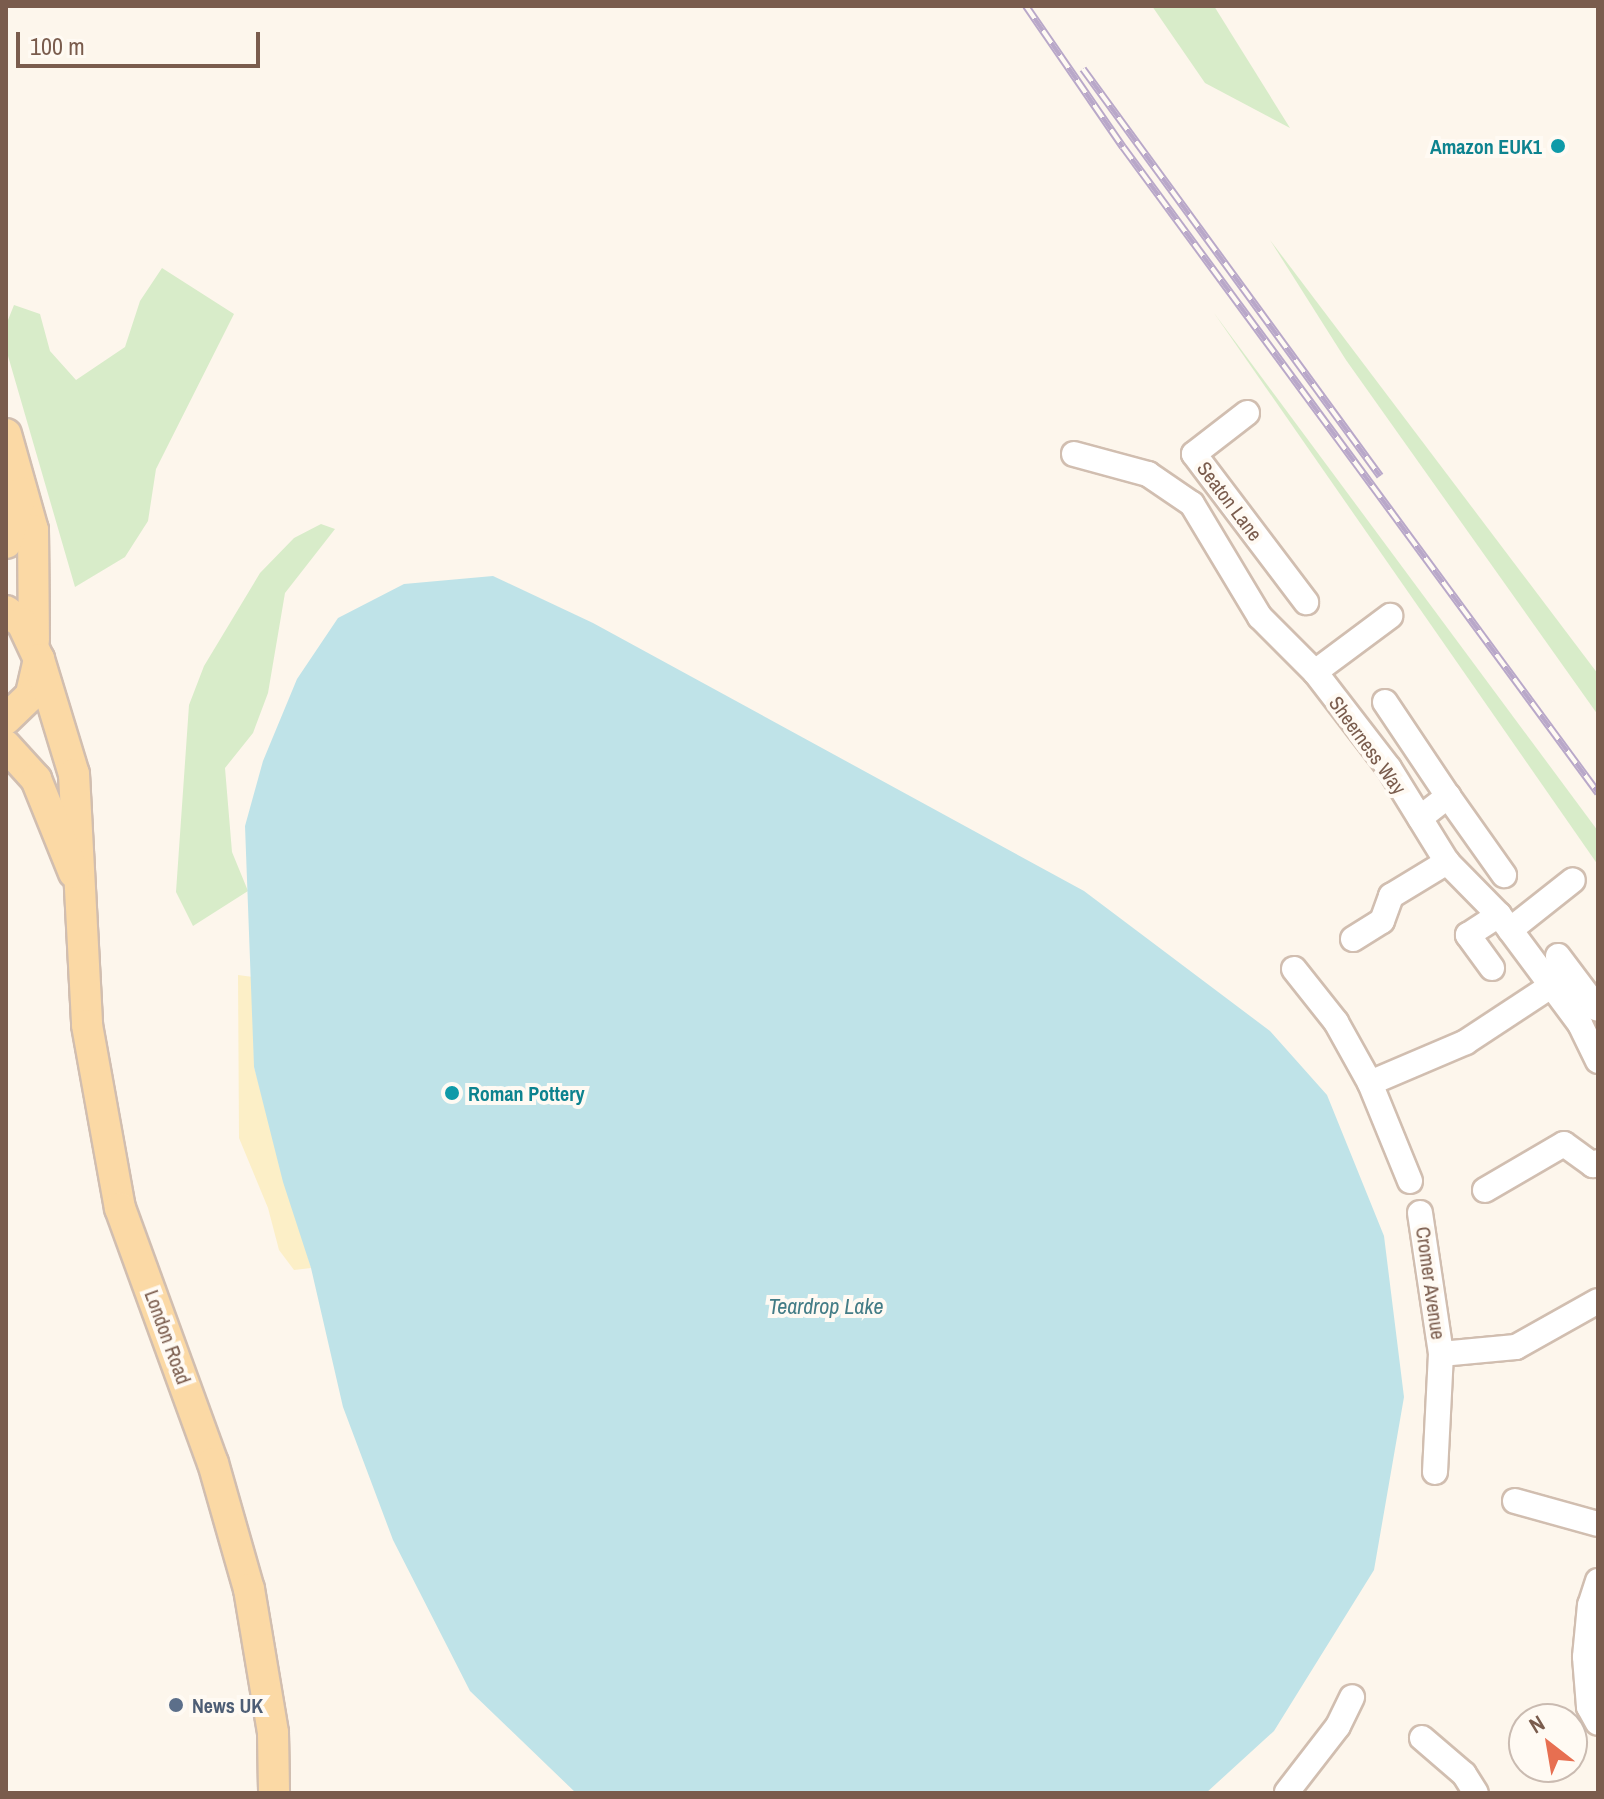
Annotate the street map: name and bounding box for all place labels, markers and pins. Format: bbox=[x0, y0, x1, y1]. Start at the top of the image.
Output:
place label: Amazon EUK1 bbox=[1430, 134, 1542, 158]
marker: Amazon EUK1 bbox=[1549, 137, 1567, 155]
place label: Roman Pottery bbox=[468, 1081, 585, 1105]
marker: Roman Pottery bbox=[443, 1084, 461, 1102]
place label: News UK bbox=[192, 1693, 263, 1717]
marker: News UK bbox=[167, 1696, 185, 1714]

